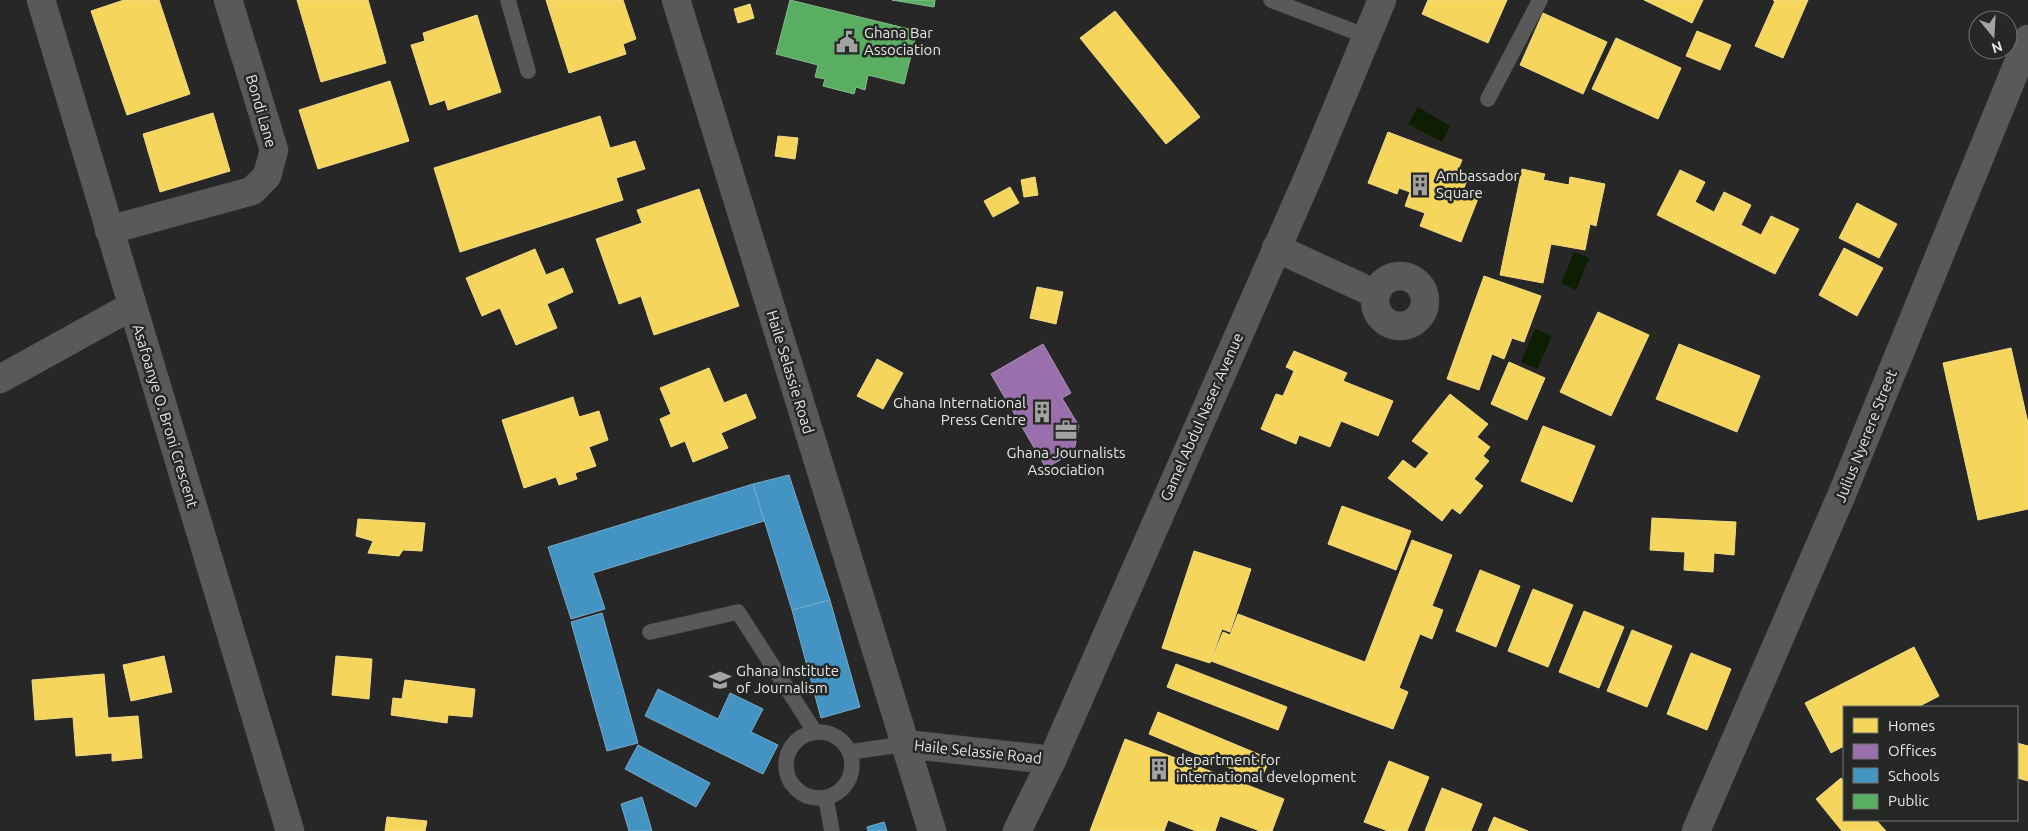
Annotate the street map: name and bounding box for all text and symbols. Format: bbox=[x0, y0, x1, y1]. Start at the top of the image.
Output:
north arrow bbox=[1968, 10, 2018, 60]
place label: Ghana Bar Association bbox=[864, 24, 941, 58]
public building icon: Ghana Bar Association bbox=[834, 29, 860, 55]
text: N bbox=[1990, 38, 2004, 57]
street label: Bondi Lane bbox=[243, 73, 280, 149]
place label: Ambassador Square bbox=[1436, 167, 1519, 201]
building icon: Ambassador Square bbox=[1407, 172, 1433, 198]
street label: Haile Selassie Road bbox=[764, 308, 817, 436]
street label: Asafoanye O. Broni Crescent bbox=[129, 322, 202, 510]
street label: Gamel Abdul Naser Avenue bbox=[1157, 330, 1246, 504]
street label: Julius Nyerere Street bbox=[1831, 367, 1900, 505]
place label: Ghana International Press Centre bbox=[893, 394, 1026, 428]
building icon: Ghana International Press Centre bbox=[1029, 399, 1055, 425]
office icon: Ghana Journalists Association bbox=[1053, 417, 1079, 443]
place label: Ghana Journalists Association bbox=[1006, 444, 1126, 478]
place label: Ghana Institute of Journalism bbox=[736, 662, 839, 696]
school or university icon: Ghana Institute of Journalism bbox=[707, 667, 733, 693]
legend bbox=[1843, 706, 2018, 821]
text: Homes bbox=[1888, 717, 1935, 734]
street label: Haile Selassie Road bbox=[913, 736, 1043, 767]
text: Offices bbox=[1888, 742, 1936, 759]
place label: department for international development bbox=[1176, 751, 1356, 785]
building icon: department for international development bbox=[1146, 756, 1172, 782]
text: Schools bbox=[1888, 767, 1939, 784]
text: Public bbox=[1888, 792, 1929, 809]

